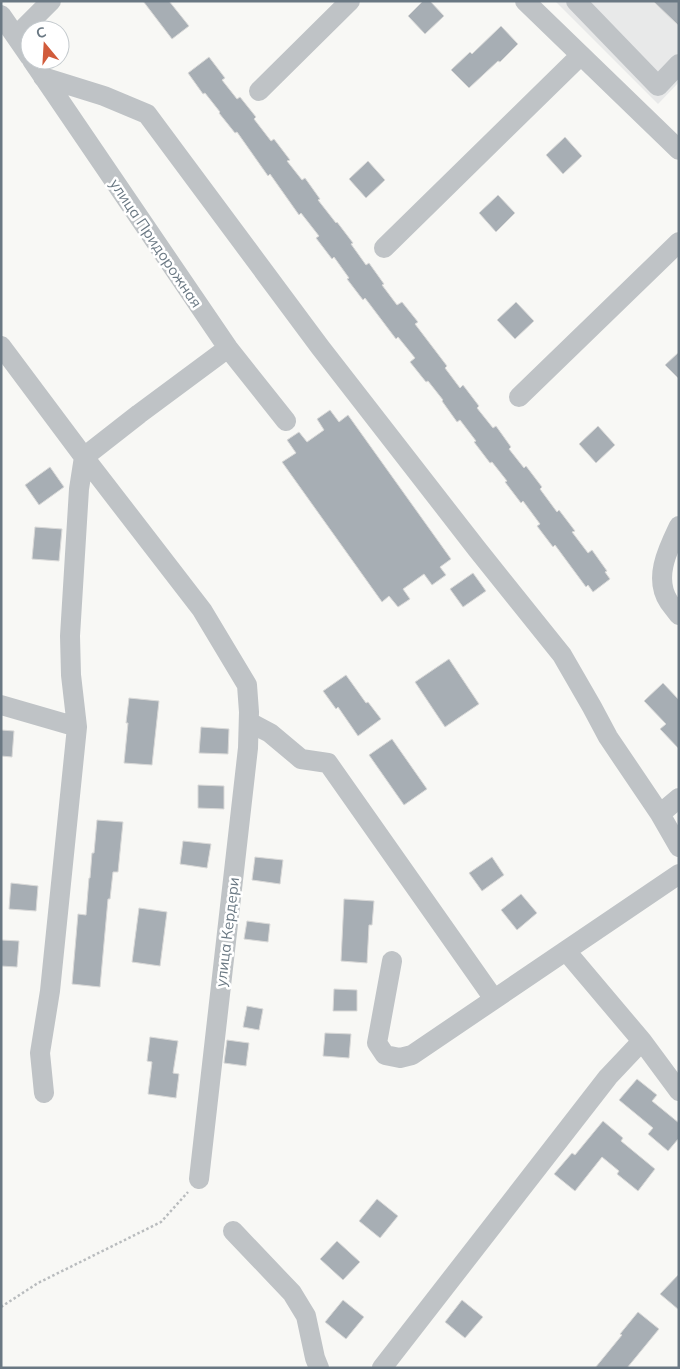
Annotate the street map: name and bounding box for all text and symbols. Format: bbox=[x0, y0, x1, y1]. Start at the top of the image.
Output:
north arrow bbox=[20, 20, 70, 70]
text: С bbox=[34, 23, 48, 43]
street label: улица Придорожная bbox=[106, 175, 206, 311]
street label: улица Кердери bbox=[211, 876, 243, 988]

